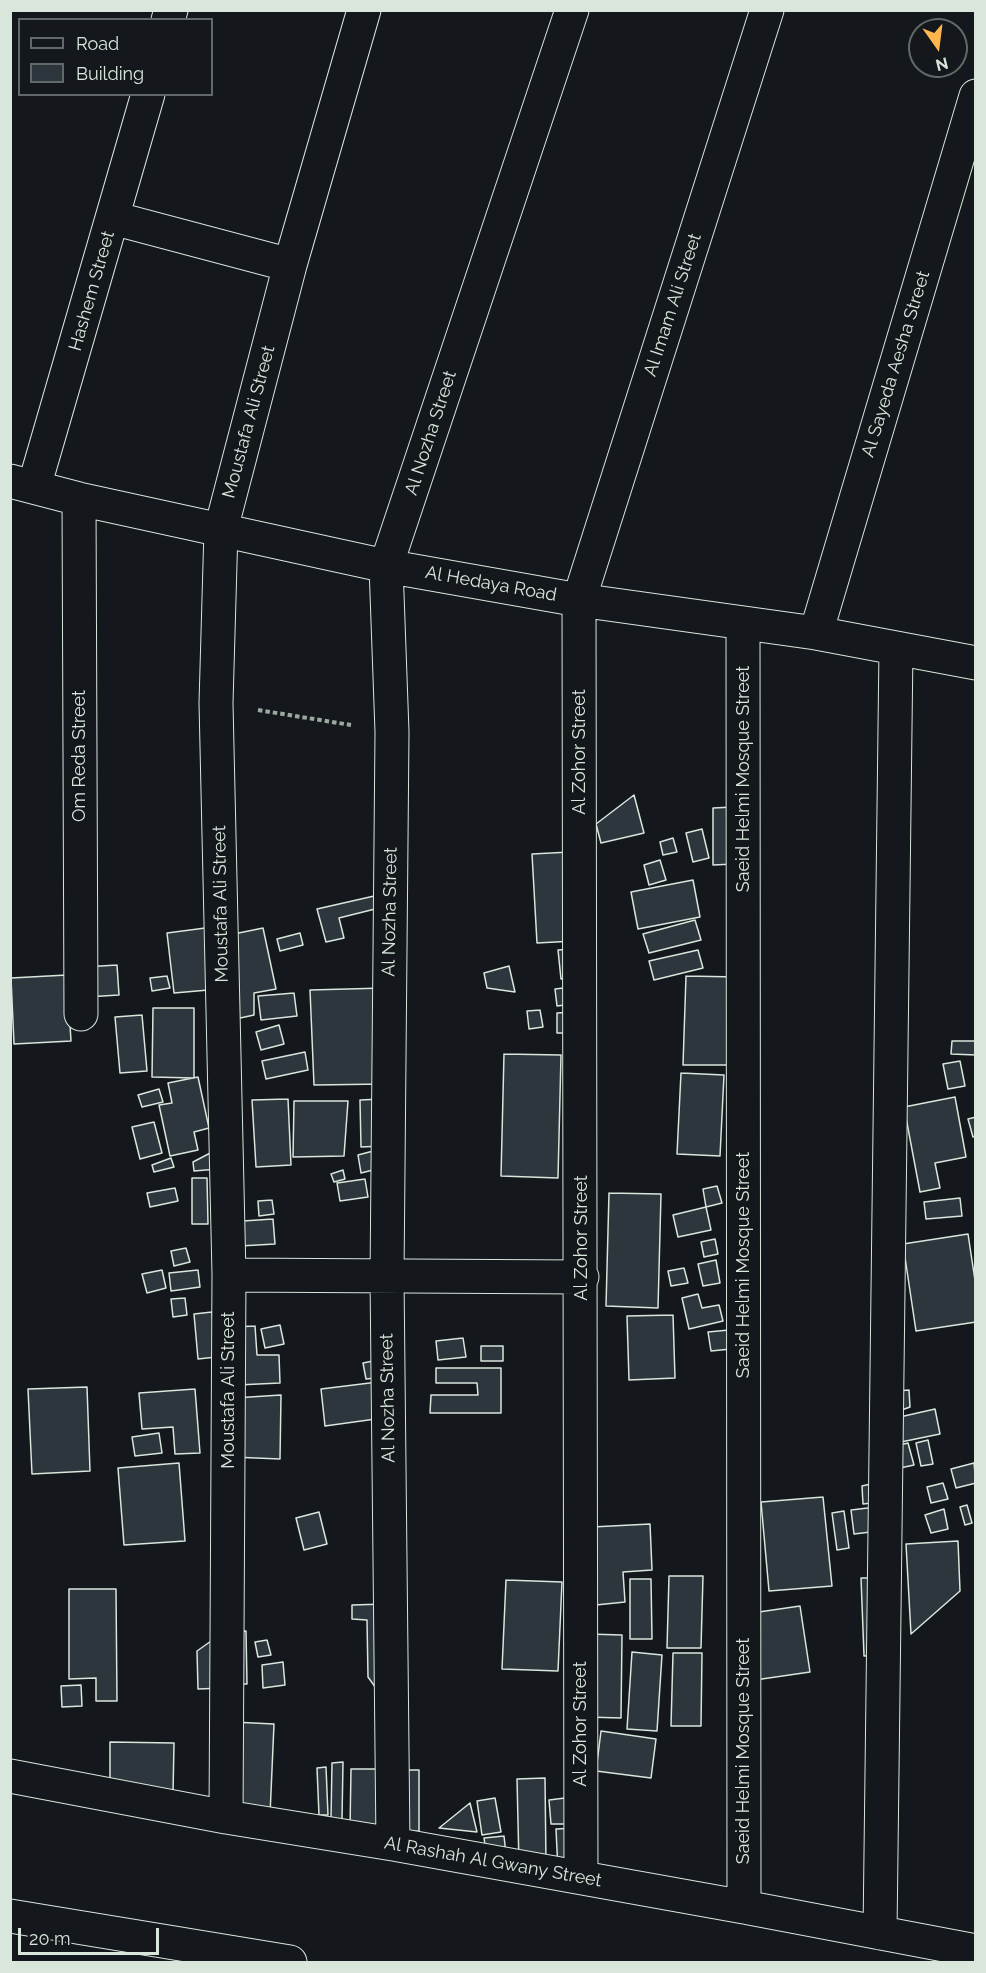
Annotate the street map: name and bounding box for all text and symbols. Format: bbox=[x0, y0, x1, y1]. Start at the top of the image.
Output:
legend bbox=[18, 18, 213, 96]
north arrow bbox=[908, 18, 968, 78]
text: Road bbox=[76, 33, 119, 54]
text: N bbox=[934, 53, 950, 75]
text: Building bbox=[76, 63, 144, 84]
street label: Hashem Street bbox=[65, 229, 119, 353]
street label: Al Imam Ali Street bbox=[640, 231, 706, 379]
street label: Al Sayeda Aesha Street bbox=[857, 268, 935, 460]
street label: Moustafa Ali Street bbox=[218, 343, 280, 501]
street label: Al Nozha Street bbox=[401, 368, 461, 498]
street label: Al Hedaya Road bbox=[424, 562, 558, 606]
street label: Saeid Helmi Mosque Street bbox=[733, 666, 755, 892]
street label: Al Zohor Street bbox=[569, 689, 591, 815]
street label: Om Reda Street bbox=[69, 690, 91, 822]
street label: Moustafa Ali Street bbox=[209, 825, 233, 983]
street label: Al Nozha Street bbox=[378, 847, 402, 977]
street label: Saeid Helmi Mosque Street bbox=[733, 1152, 755, 1378]
street label: Al Zohor Street bbox=[571, 1175, 593, 1301]
street label: Moustafa Ali Street bbox=[218, 1311, 240, 1469]
street label: Al Nozha Street bbox=[376, 1333, 400, 1463]
street label: Saeid Helmi Mosque Street bbox=[733, 1638, 755, 1864]
street label: Al Zohor Street bbox=[570, 1661, 592, 1787]
street label: Al Rashah Al Gwany Street bbox=[383, 1832, 603, 1892]
scale bar bbox=[21, 1916, 162, 1954]
text: 20 m bbox=[29, 1928, 71, 1949]

